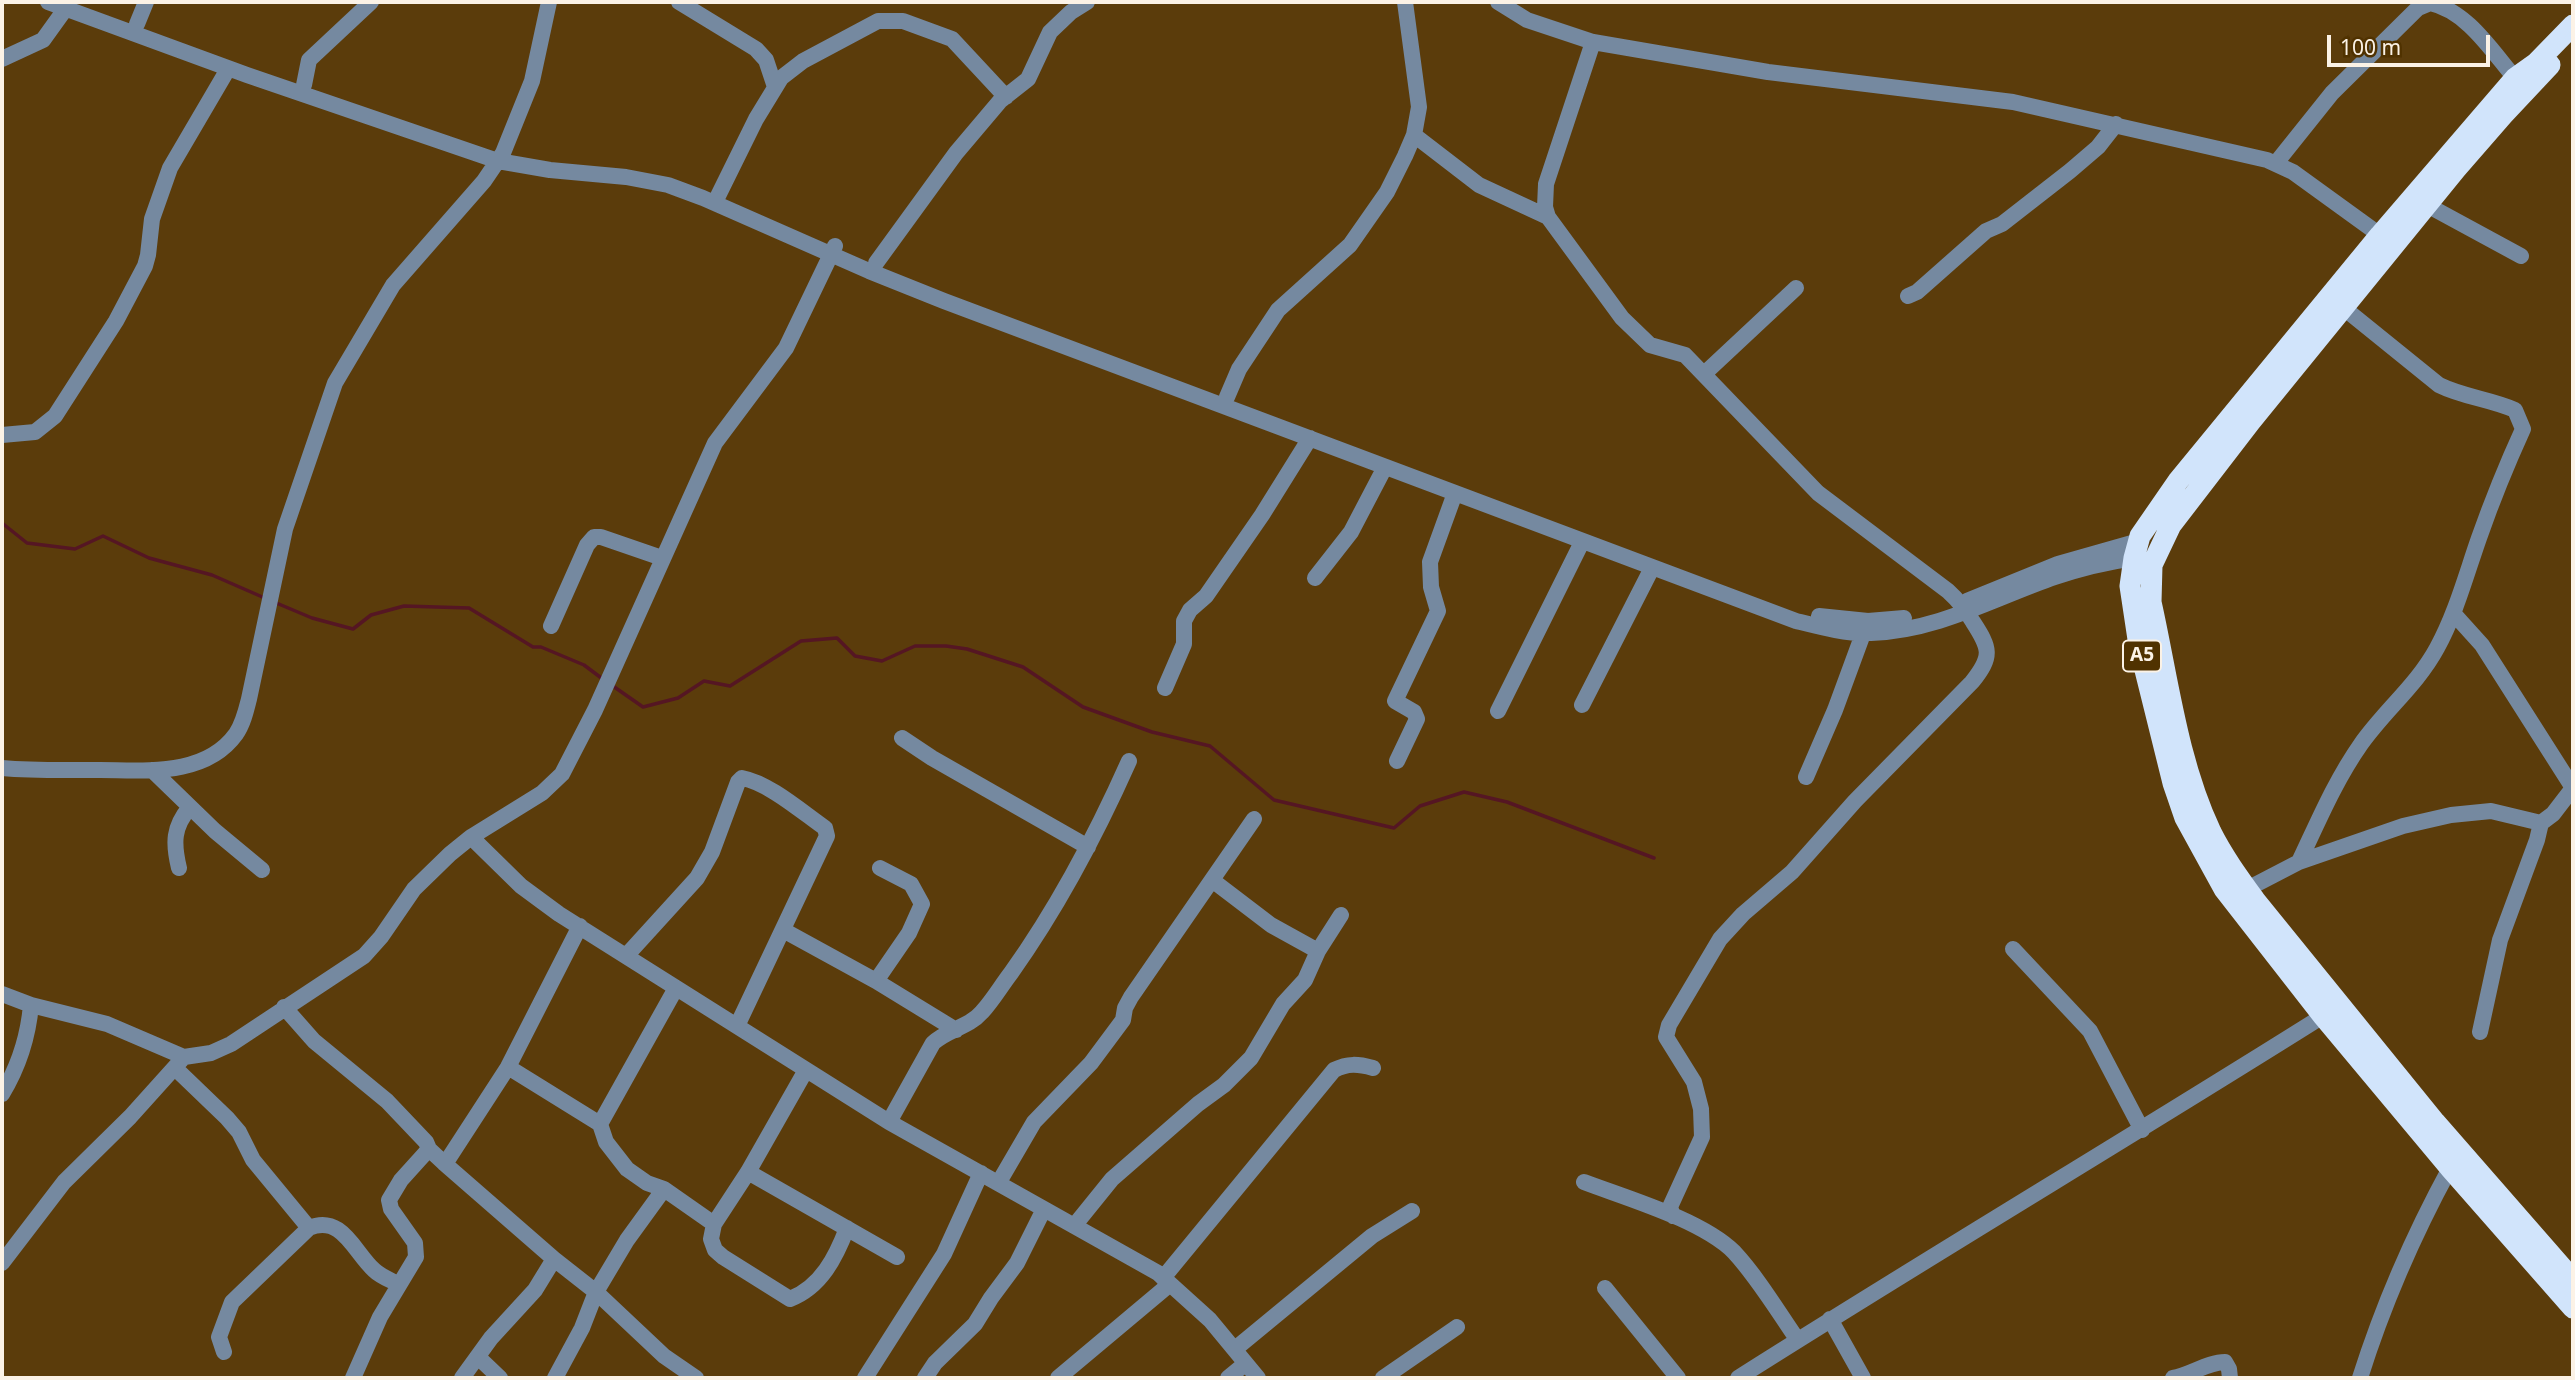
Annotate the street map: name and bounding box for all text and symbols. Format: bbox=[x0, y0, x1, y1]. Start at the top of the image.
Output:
scale bar bbox=[2330, 21, 2493, 65]
text: 100 m bbox=[2340, 33, 2401, 61]
road number: A5 bbox=[2123, 640, 2161, 671]

